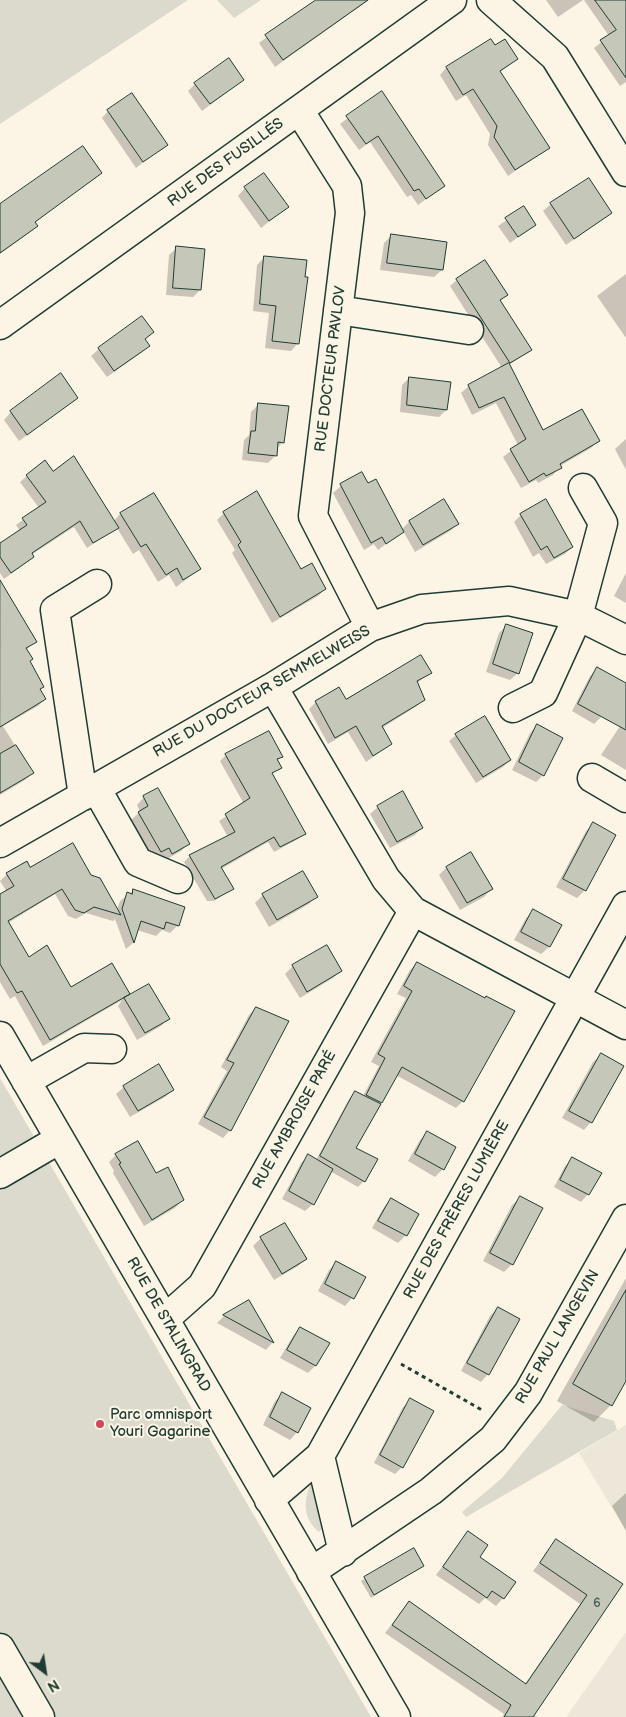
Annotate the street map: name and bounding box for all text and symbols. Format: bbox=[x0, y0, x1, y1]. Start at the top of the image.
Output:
street label: RUE DES FUSILLÉS bbox=[164, 115, 288, 211]
street label: RUE DOCTEUR PAVLOV bbox=[312, 285, 350, 453]
street label: RUE DU DOCTEUR SEMMELWEISS bbox=[150, 622, 374, 762]
street label: RUE AMBROISE PARÉ bbox=[249, 1048, 341, 1192]
street label: RUE DES FRÈRES LUMIÈRE bbox=[400, 1118, 514, 1302]
street label: RUE DE STALINGRAD bbox=[122, 1254, 214, 1396]
street label: RUE PAUL LANGEVIN bbox=[512, 1267, 604, 1407]
place label: Parc omnisport Youri Gagarine bbox=[110, 1406, 212, 1441]
marker: Parc omnisport Youri Gagarine bbox=[94, 1418, 106, 1430]
house number: 6 bbox=[593, 1597, 601, 1611]
north arrow bbox=[20, 1647, 70, 1697]
text: N bbox=[44, 1675, 62, 1695]

